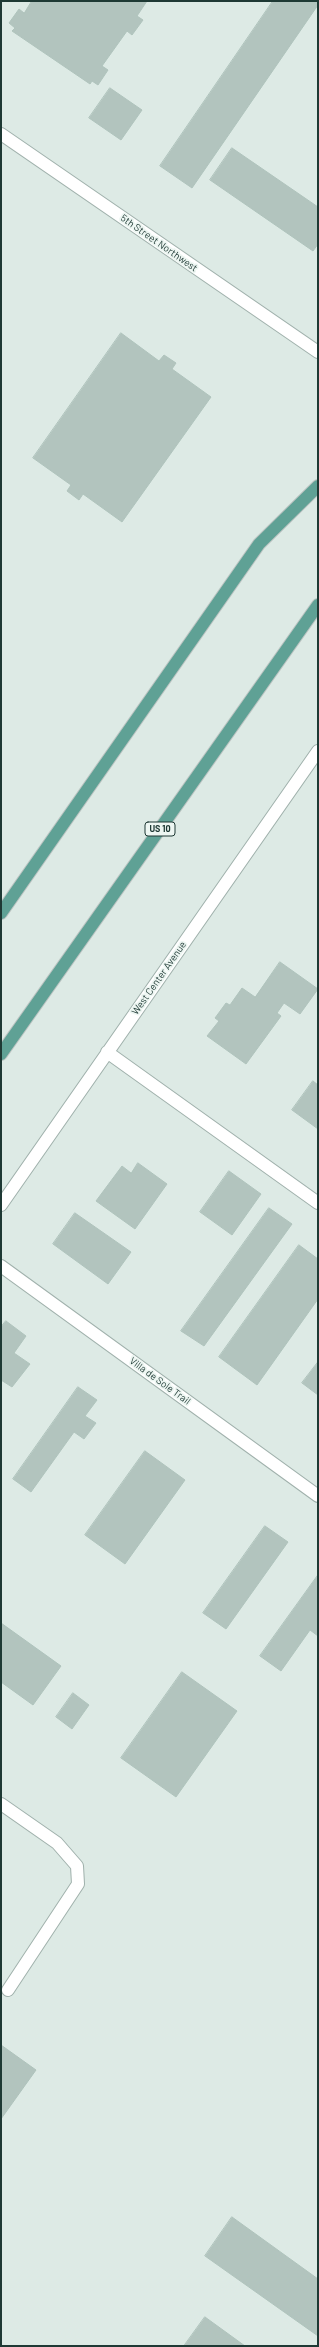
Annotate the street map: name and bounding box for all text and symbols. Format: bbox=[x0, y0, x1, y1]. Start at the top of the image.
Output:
street label: 5th Street Northwest bbox=[118, 212, 200, 274]
road number: US 10 bbox=[145, 822, 175, 836]
street label: West Center Avenue bbox=[129, 939, 189, 1017]
street label: Villa de Sole Trail bbox=[127, 1355, 193, 1407]

